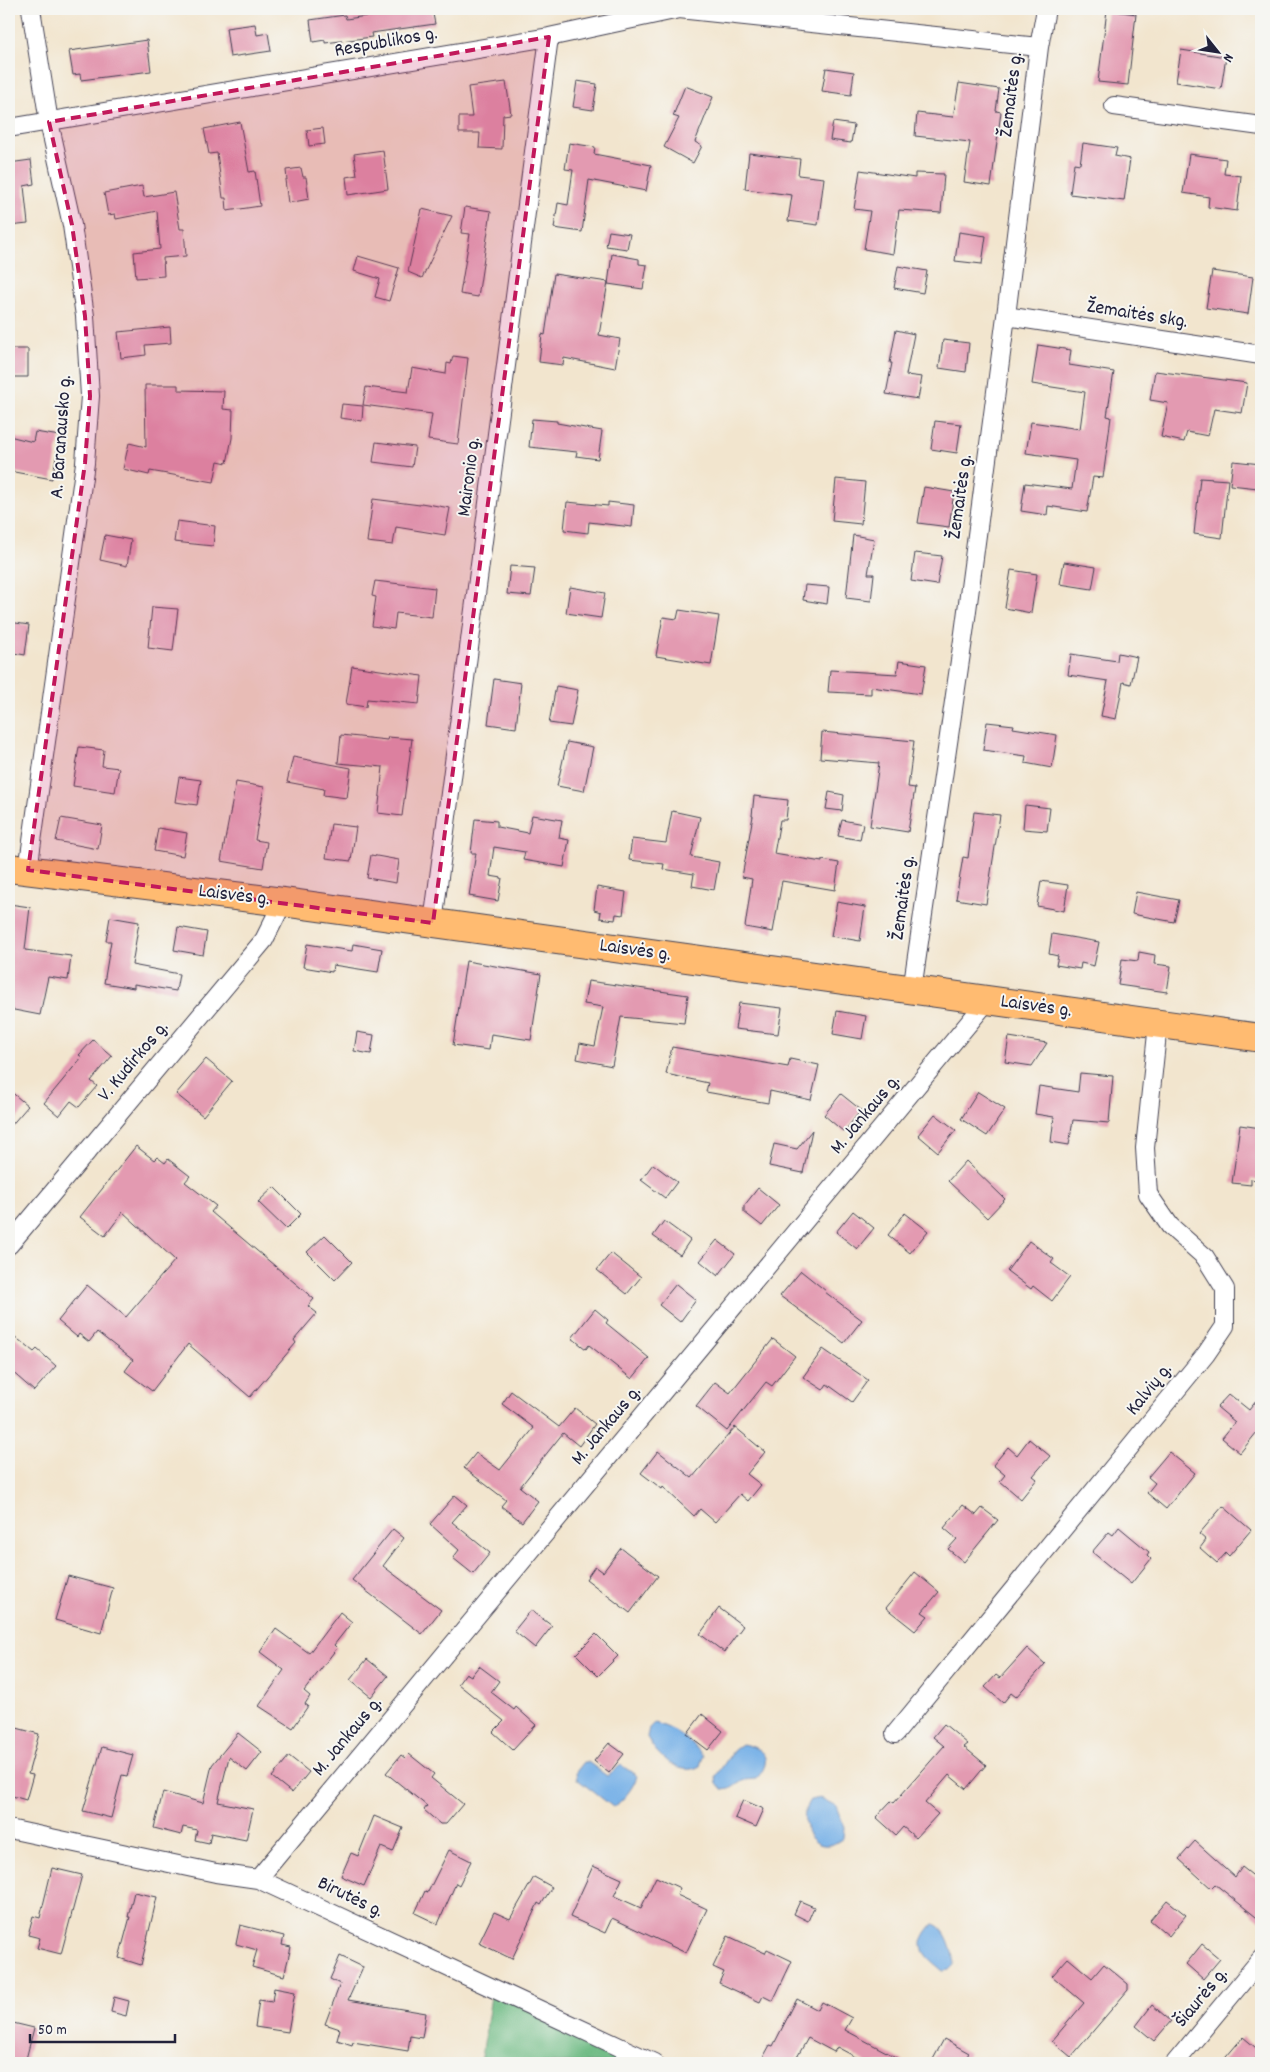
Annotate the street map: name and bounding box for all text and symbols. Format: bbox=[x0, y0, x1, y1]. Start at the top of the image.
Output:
street label: Respublikos g. bbox=[332, 20, 440, 66]
north arrow bbox=[1192, 28, 1242, 78]
text: N bbox=[1217, 50, 1238, 66]
street label: Žemaitės g. bbox=[993, 51, 1031, 139]
street label: Žemaitės skg. bbox=[1084, 293, 1190, 337]
street label: A. Baranausko g. bbox=[44, 374, 80, 500]
street label: Maironio g. bbox=[451, 436, 489, 518]
street label: Žemaitės g. bbox=[941, 453, 981, 541]
street label: Žemaitės g. bbox=[884, 854, 924, 942]
street label: Laisvės g. bbox=[197, 878, 271, 914]
street label: Laisvės g. bbox=[598, 932, 672, 970]
street label: Laisvės g. bbox=[999, 988, 1073, 1026]
street label: V. Kudirkos g. bbox=[92, 1015, 176, 1109]
street label: M. Jankaus g. bbox=[824, 1069, 908, 1161]
street label: Kalvių g. bbox=[1120, 1358, 1180, 1422]
street label: M. Jankaus g. bbox=[565, 1380, 649, 1472]
street label: M. Jankaus g. bbox=[306, 1691, 390, 1783]
street label: Birutės g. bbox=[312, 1870, 388, 1926]
street label: Šiaurės g. bbox=[1168, 1962, 1236, 2034]
scale bar bbox=[30, 2012, 175, 2044]
text: 50 m bbox=[38, 2020, 67, 2042]

